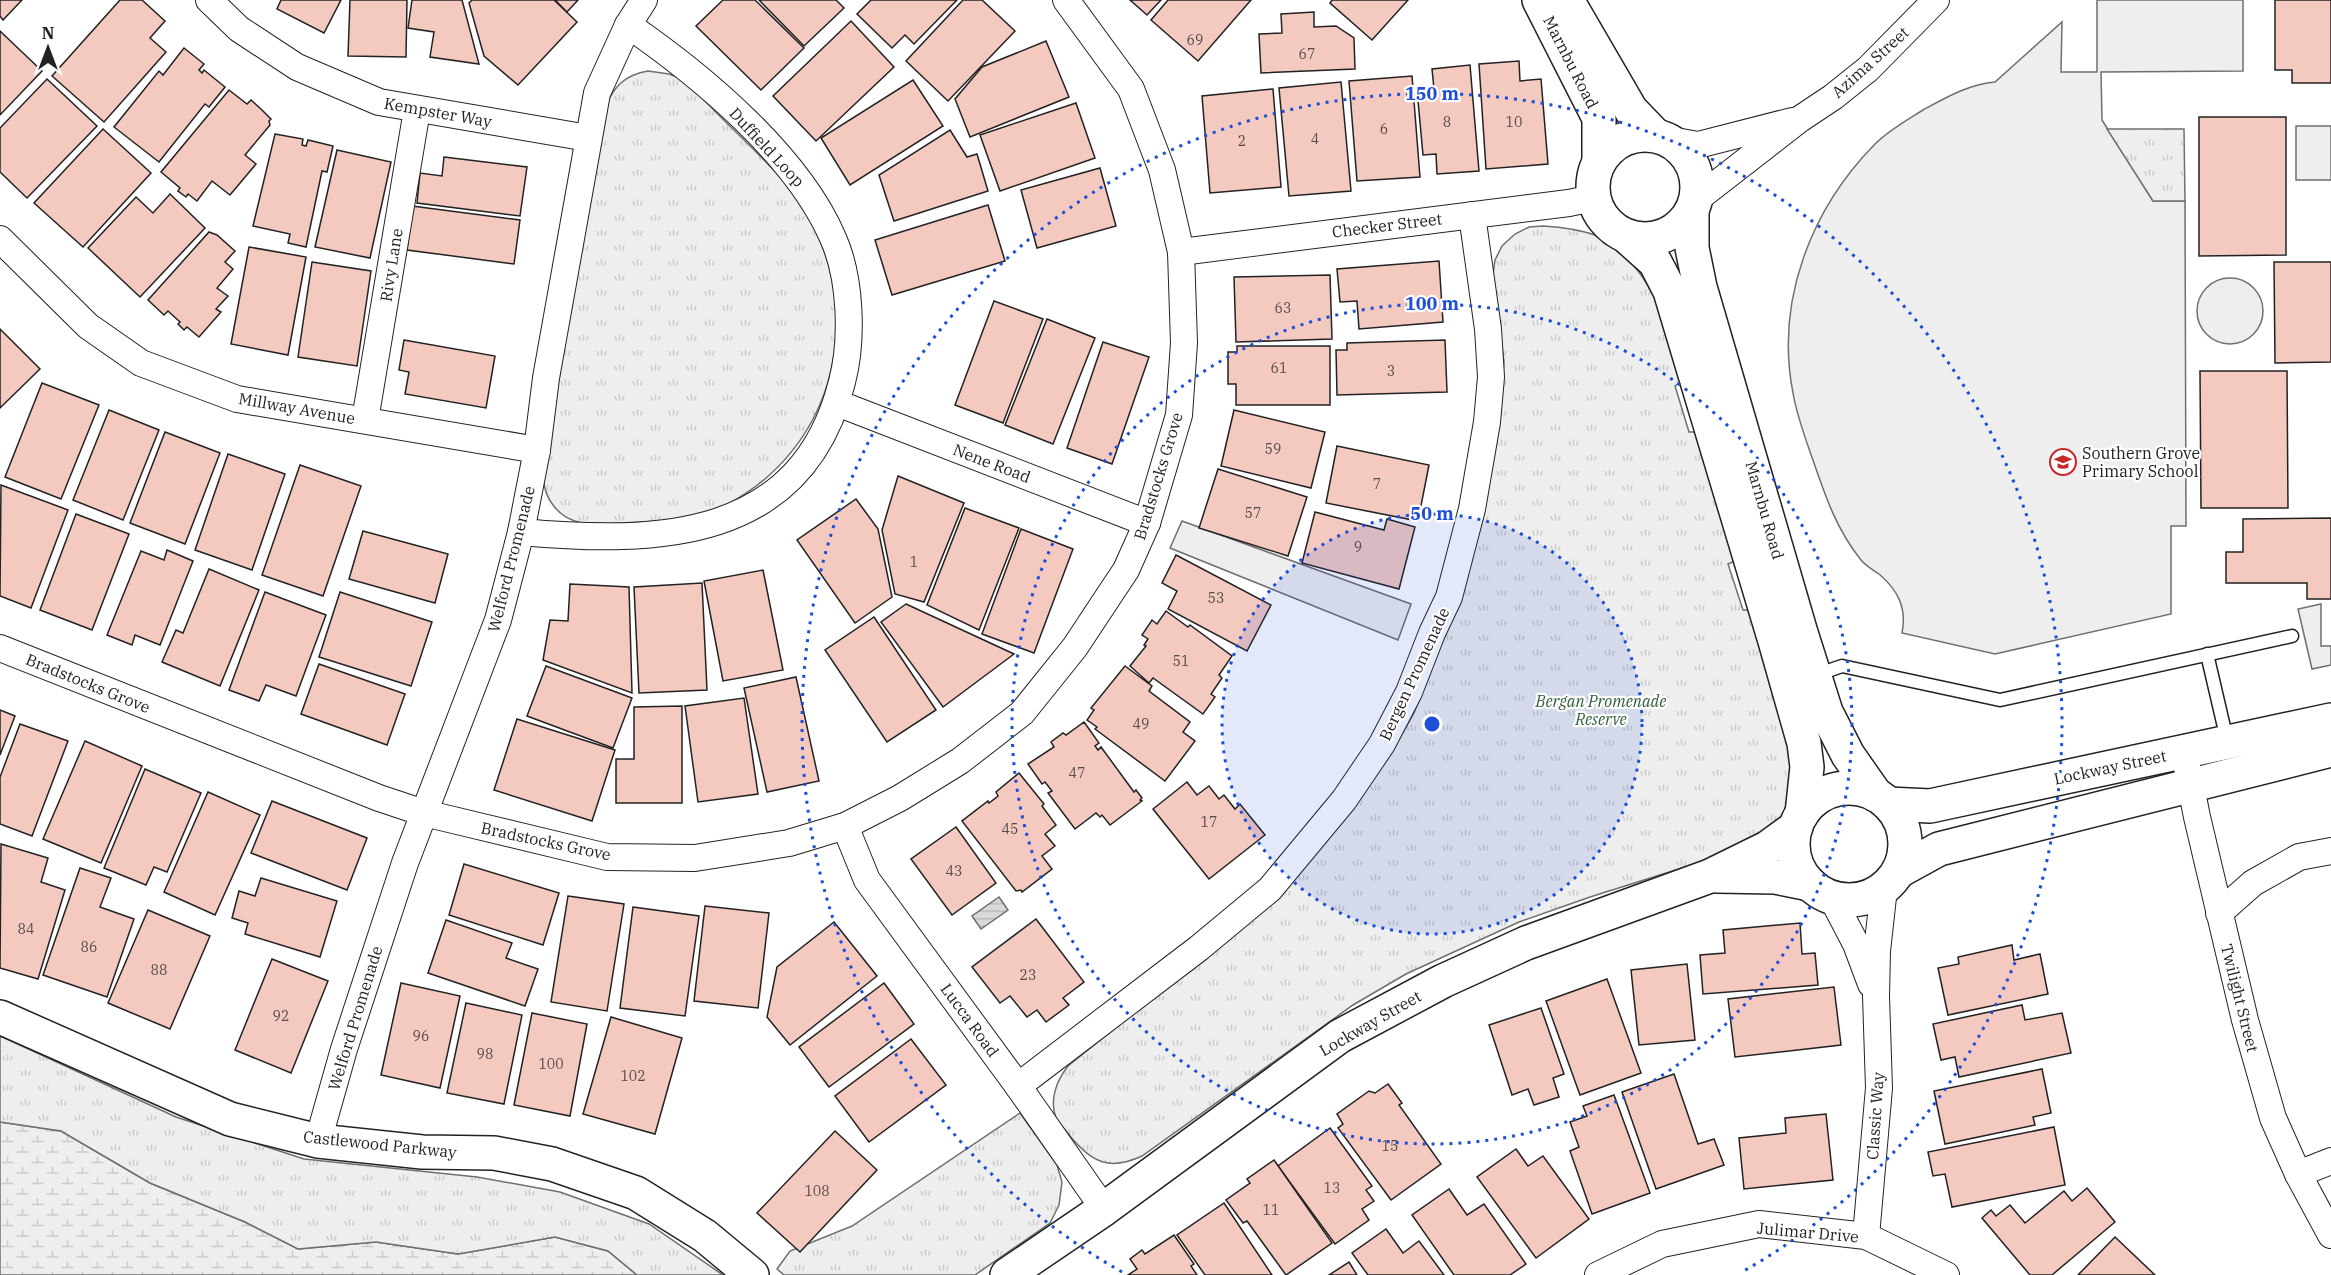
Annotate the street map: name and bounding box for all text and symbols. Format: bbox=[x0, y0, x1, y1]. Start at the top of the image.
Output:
street label: Marnbu Road bbox=[1539, 12, 1603, 112]
north arrow bbox=[18, 18, 78, 78]
street label: Azima Street bbox=[1827, 22, 1913, 102]
text: N bbox=[42, 23, 54, 43]
house number: 69 bbox=[1187, 31, 1203, 49]
house number: 67 bbox=[1299, 45, 1315, 63]
text: 150 m bbox=[1405, 82, 1460, 105]
street label: Kempster Way bbox=[383, 93, 494, 131]
street label: Duffield Loop bbox=[725, 103, 809, 191]
house number: 8 bbox=[1443, 113, 1451, 131]
house number: 10 bbox=[1506, 113, 1522, 131]
house number: 6 bbox=[1380, 120, 1388, 138]
house number: 4 bbox=[1311, 130, 1319, 148]
house number: 2 bbox=[1238, 132, 1246, 150]
street label: Checker Street bbox=[1331, 208, 1443, 242]
street label: Rivy Lane bbox=[375, 227, 407, 303]
text: 100 m bbox=[1405, 292, 1460, 315]
house number: 63 bbox=[1275, 299, 1291, 317]
house number: 61 bbox=[1271, 359, 1287, 377]
house number: 3 bbox=[1387, 362, 1395, 380]
street label: Millway Avenue bbox=[237, 388, 357, 428]
street label: Bradstocks Grove bbox=[1129, 410, 1187, 542]
street label: Nene Road bbox=[950, 439, 1034, 487]
house number: 59 bbox=[1265, 440, 1281, 458]
place label: Southern Grove Primary School bbox=[2082, 443, 2200, 481]
school or university icon: Southern Grove Primary School bbox=[2048, 447, 2078, 477]
street label: Marnbu Road bbox=[1741, 459, 1789, 562]
house number: 7 bbox=[1373, 475, 1381, 493]
street label: Welford Promenade bbox=[483, 484, 539, 634]
text: 50 m bbox=[1410, 502, 1454, 525]
house number: 57 bbox=[1245, 504, 1261, 522]
house number: 9 bbox=[1354, 538, 1362, 556]
house number: 1 bbox=[910, 553, 918, 571]
house number: 53 bbox=[1208, 589, 1224, 607]
street label: Bergen Promenade bbox=[1374, 604, 1454, 744]
street label: Bradstocks Grove bbox=[23, 649, 153, 717]
house number: 51 bbox=[1173, 652, 1189, 670]
park label: Bergan Promenade Reserve bbox=[1535, 691, 1666, 729]
centre of rings bbox=[1422, 714, 1442, 734]
house number: 49 bbox=[1133, 715, 1149, 733]
street label: Lockway Street bbox=[2052, 745, 2168, 789]
house number: 47 bbox=[1069, 764, 1085, 782]
house number: 17 bbox=[1201, 813, 1217, 831]
street label: Bradstocks Grove bbox=[479, 817, 613, 865]
house number: 45 bbox=[1002, 820, 1018, 838]
house number: 43 bbox=[946, 862, 962, 880]
house number: 84 bbox=[18, 920, 34, 938]
house number: 86 bbox=[81, 938, 97, 956]
street label: Twilight Street bbox=[2217, 942, 2263, 1054]
street label: Welford Promenade bbox=[323, 943, 387, 1093]
house number: 88 bbox=[151, 961, 167, 979]
house number: 23 bbox=[1020, 966, 1036, 984]
street label: Lucca Road bbox=[937, 979, 1004, 1061]
street label: Lockway Street bbox=[1315, 986, 1425, 1060]
house number: 92 bbox=[273, 1007, 289, 1025]
house number: 96 bbox=[413, 1027, 429, 1045]
house number: 98 bbox=[477, 1045, 493, 1063]
house number: 100 bbox=[538, 1055, 564, 1073]
house number: 102 bbox=[620, 1067, 646, 1085]
street label: Classic Way bbox=[1862, 1071, 1888, 1161]
street label: Castlewood Parkway bbox=[302, 1126, 458, 1162]
house number: 15 bbox=[1382, 1137, 1398, 1155]
house number: 13 bbox=[1324, 1179, 1340, 1197]
house number: 108 bbox=[804, 1182, 830, 1200]
house number: 11 bbox=[1263, 1201, 1279, 1219]
street label: Julimar Drive bbox=[1756, 1218, 1860, 1246]

